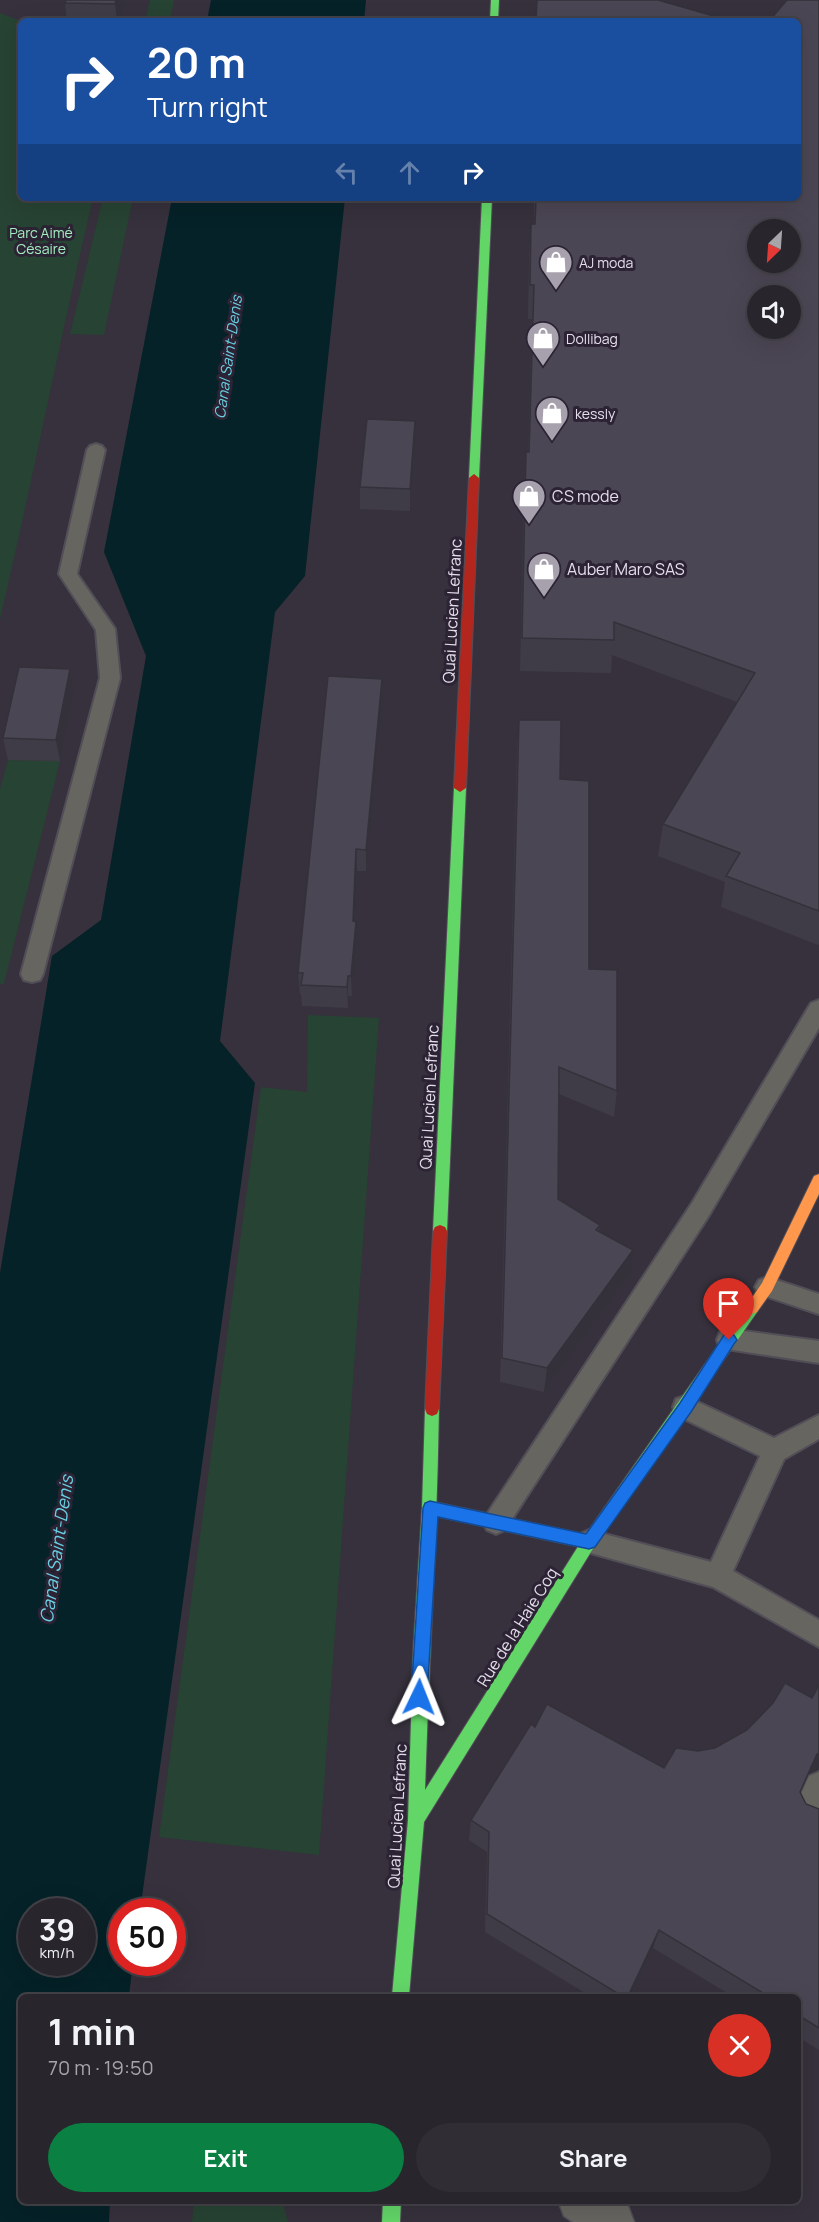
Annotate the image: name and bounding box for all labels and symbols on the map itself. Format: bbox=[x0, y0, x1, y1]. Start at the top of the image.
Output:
north arrow bbox=[747, 219, 801, 273]
park label: Parc Aimé Césaire bbox=[9, 223, 73, 258]
shop icon: AJ moda bbox=[538, 244, 574, 291]
place label: AJ moda bbox=[579, 253, 633, 272]
water label: Canal Saint-Denis bbox=[209, 293, 247, 420]
shop icon: Dollibag bbox=[525, 320, 561, 367]
place label: Dollibag bbox=[566, 329, 618, 348]
shop icon: kessly bbox=[534, 395, 570, 442]
place label: kessly bbox=[575, 404, 616, 423]
shop icon: CS mode bbox=[511, 478, 547, 525]
place label: CS mode bbox=[552, 485, 619, 507]
street label: Quai Lucien Lefranc bbox=[437, 538, 467, 684]
shop icon: Auber Maro SAS bbox=[526, 551, 562, 598]
place label: Auber Maro SAS bbox=[567, 558, 685, 580]
street label: Quai Lucien Lefranc bbox=[414, 1024, 444, 1170]
pin bbox=[703, 1278, 754, 1340]
water label: Canal Saint-Denis bbox=[34, 1472, 78, 1624]
street label: Rue de la Haie Coq bbox=[471, 1563, 563, 1691]
position arrow bbox=[387, 1665, 451, 1729]
street label: Quai Lucien Lefranc bbox=[382, 1743, 412, 1889]
speed limit sign: 50 bbox=[108, 1898, 186, 1976]

